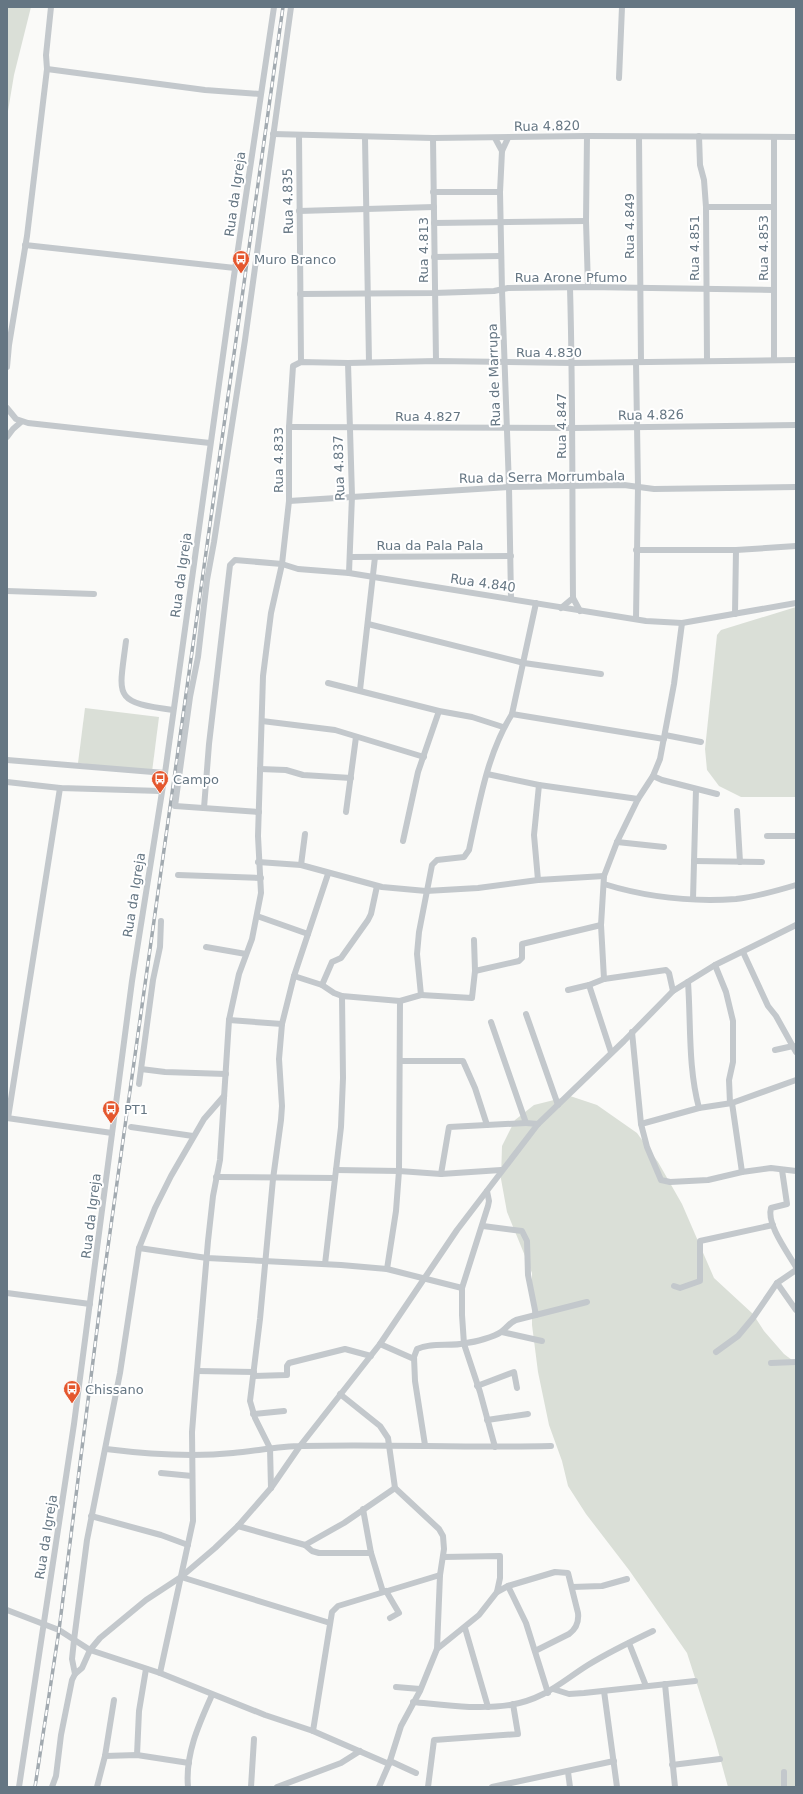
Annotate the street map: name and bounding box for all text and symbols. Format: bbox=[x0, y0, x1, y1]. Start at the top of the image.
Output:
street label: Rua 4.820 bbox=[514, 118, 580, 134]
street label: Rua da Igreja bbox=[222, 150, 248, 238]
street label: Rua 4.835 bbox=[280, 168, 296, 234]
street label: Rua 4.849 bbox=[622, 193, 637, 259]
street label: Rua 4.851 bbox=[687, 215, 702, 281]
street label: Rua 4.853 bbox=[756, 215, 771, 281]
street label: Rua 4.813 bbox=[416, 217, 431, 283]
bus stop icon: Muro Branco bbox=[231, 249, 251, 274]
place label: Muro Branco bbox=[254, 252, 336, 267]
street label: Rua Arone Pfumo bbox=[515, 270, 627, 285]
street label: Rua de Marrupa bbox=[485, 323, 503, 427]
street label: Rua 4.830 bbox=[516, 345, 582, 360]
street label: Rua 4.847 bbox=[554, 393, 569, 459]
street label: Rua 4.826 bbox=[618, 407, 684, 423]
street label: Rua 4.827 bbox=[395, 409, 461, 424]
street label: Rua 4.833 bbox=[271, 427, 286, 493]
street label: Rua 4.837 bbox=[330, 435, 348, 501]
street label: Rua da Serra Morrumbala bbox=[459, 468, 625, 486]
street label: Rua da Igreja bbox=[168, 531, 194, 619]
street label: Rua da Pala Pala bbox=[377, 538, 483, 553]
street label: Rua 4.840 bbox=[449, 571, 517, 595]
bus stop icon: Campo bbox=[150, 769, 170, 794]
place label: Campo bbox=[173, 772, 219, 787]
street label: Rua da Igreja bbox=[120, 851, 148, 939]
bus stop icon: PT1 bbox=[101, 1099, 121, 1124]
place label: PT1 bbox=[124, 1102, 148, 1117]
street label: Rua da Igreja bbox=[78, 1172, 104, 1260]
bus stop icon: Chissano bbox=[62, 1379, 82, 1404]
place label: Chissano bbox=[85, 1382, 144, 1397]
street label: Rua da Igreja bbox=[32, 1493, 60, 1581]

